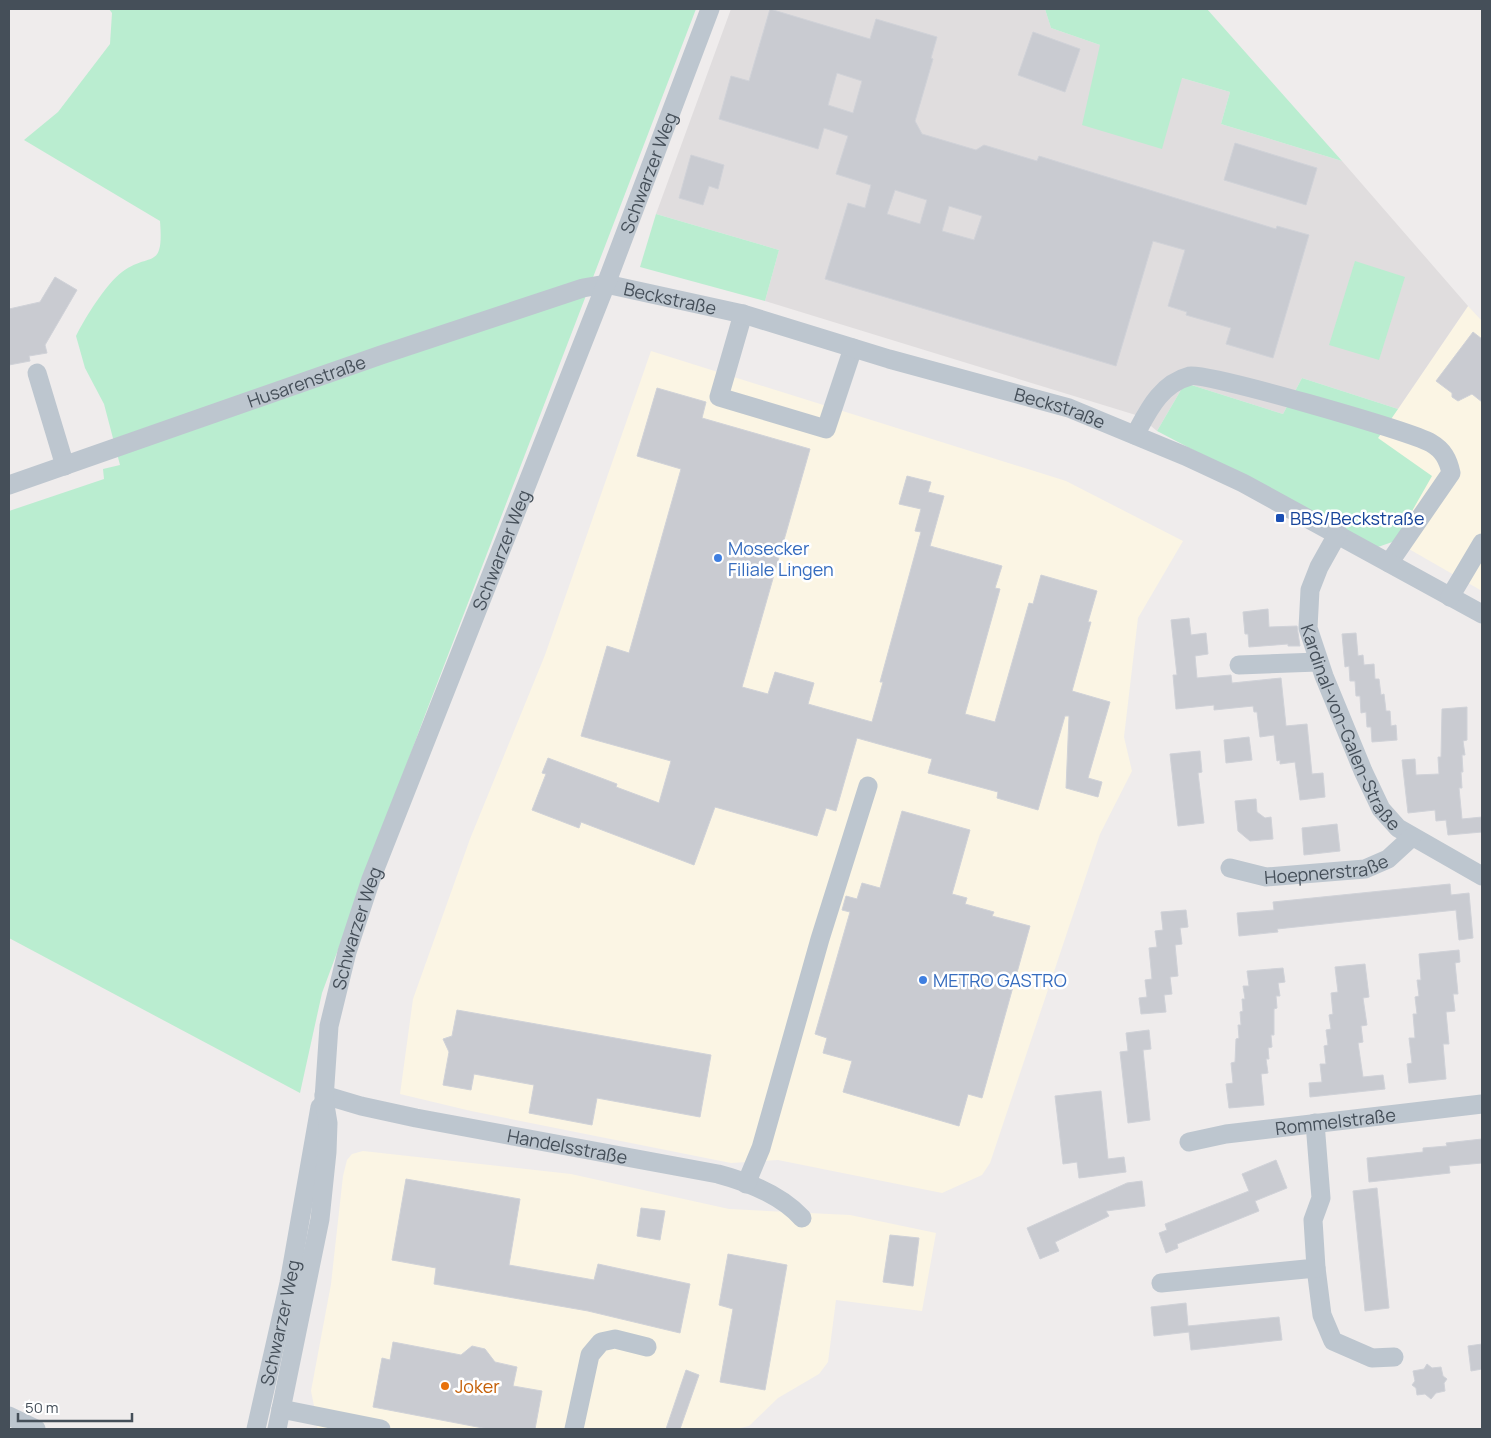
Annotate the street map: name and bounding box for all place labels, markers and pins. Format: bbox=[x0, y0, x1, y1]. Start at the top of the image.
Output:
place label: BBS/Beckstraße bbox=[1290, 506, 1425, 530]
marker: BBS/Beckstraße bbox=[1274, 512, 1286, 524]
place label: Mosecker Filiale Lingen bbox=[728, 536, 834, 581]
marker: Mosecker Filiale Lingen bbox=[712, 552, 724, 564]
place label: METRO GASTRO bbox=[933, 968, 1067, 992]
marker: METRO GASTRO bbox=[917, 974, 929, 986]
place label: Joker bbox=[455, 1374, 500, 1398]
marker: Joker bbox=[439, 1380, 451, 1392]

